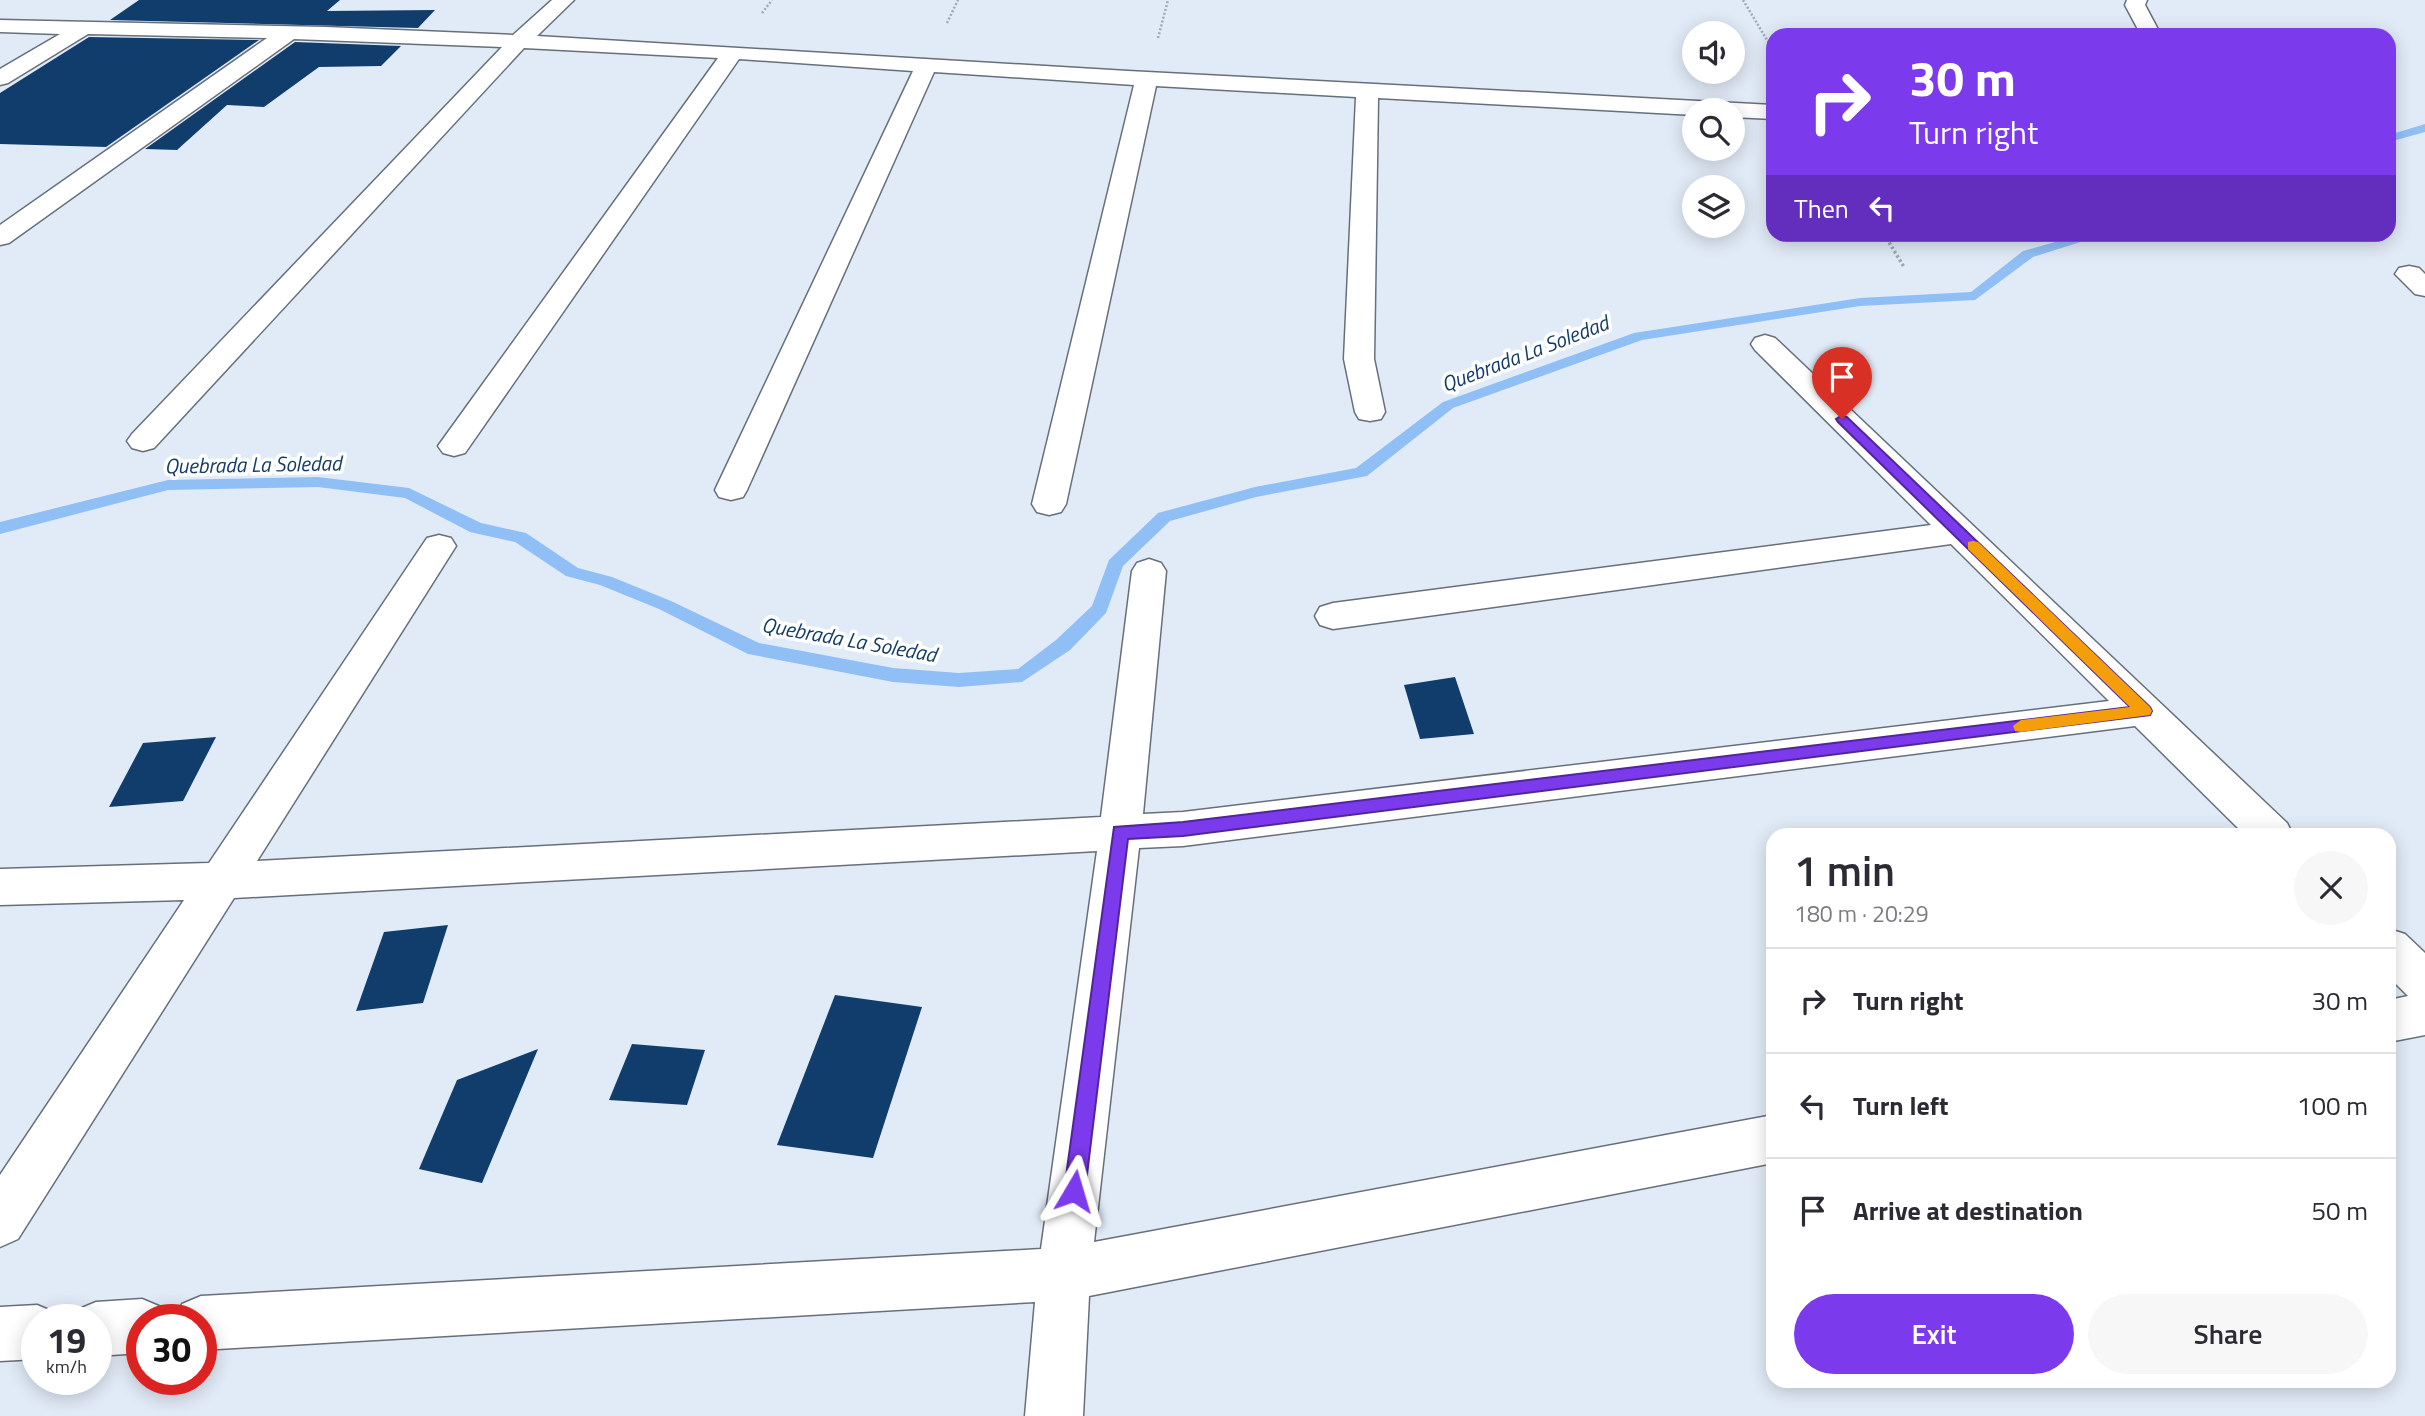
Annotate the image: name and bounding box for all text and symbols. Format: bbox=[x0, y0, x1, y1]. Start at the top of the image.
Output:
map controls bbox=[1682, 21, 1745, 238]
button: sound bbox=[1682, 21, 1745, 84]
text: 30 m bbox=[1909, 40, 2016, 115]
icon: right bbox=[1794, 56, 1885, 147]
button: search bbox=[1682, 98, 1745, 161]
text: Turn right bbox=[1909, 108, 2038, 156]
button: layers bbox=[1682, 175, 1745, 238]
text: Then bbox=[1794, 189, 1849, 228]
icon: left bbox=[1863, 189, 1901, 227]
water label: Quebrada La Soledad bbox=[1436, 306, 1615, 400]
pin bbox=[1812, 347, 1872, 419]
icon: arrive bbox=[1823, 358, 1861, 396]
water label: Quebrada La Soledad bbox=[164, 446, 344, 482]
water label: Quebrada La Soledad bbox=[759, 608, 942, 671]
text: 1 min bbox=[1794, 838, 1895, 902]
button: close bbox=[2294, 851, 2368, 925]
text: 180 m · 20:29 bbox=[1794, 896, 1929, 931]
text: Turn right bbox=[1853, 981, 1964, 1020]
text: 30 m bbox=[2311, 981, 2368, 1020]
icon: right bbox=[1794, 982, 1832, 1020]
text: Turn left bbox=[1853, 1086, 1948, 1125]
text: 100 m bbox=[2297, 1086, 2368, 1125]
icon: left bbox=[1794, 1087, 1832, 1125]
position arrow bbox=[1037, 1154, 1111, 1228]
text: Arrive at destination bbox=[1853, 1191, 2083, 1230]
text: 50 m bbox=[2311, 1191, 2368, 1230]
icon: arrive bbox=[1794, 1192, 1832, 1230]
button: Exit bbox=[1794, 1294, 2074, 1374]
button: Share bbox=[2088, 1294, 2368, 1374]
speed limit sign: 30 bbox=[126, 1304, 217, 1395]
text: 19 bbox=[47, 1313, 86, 1367]
text: km/h bbox=[46, 1353, 87, 1380]

